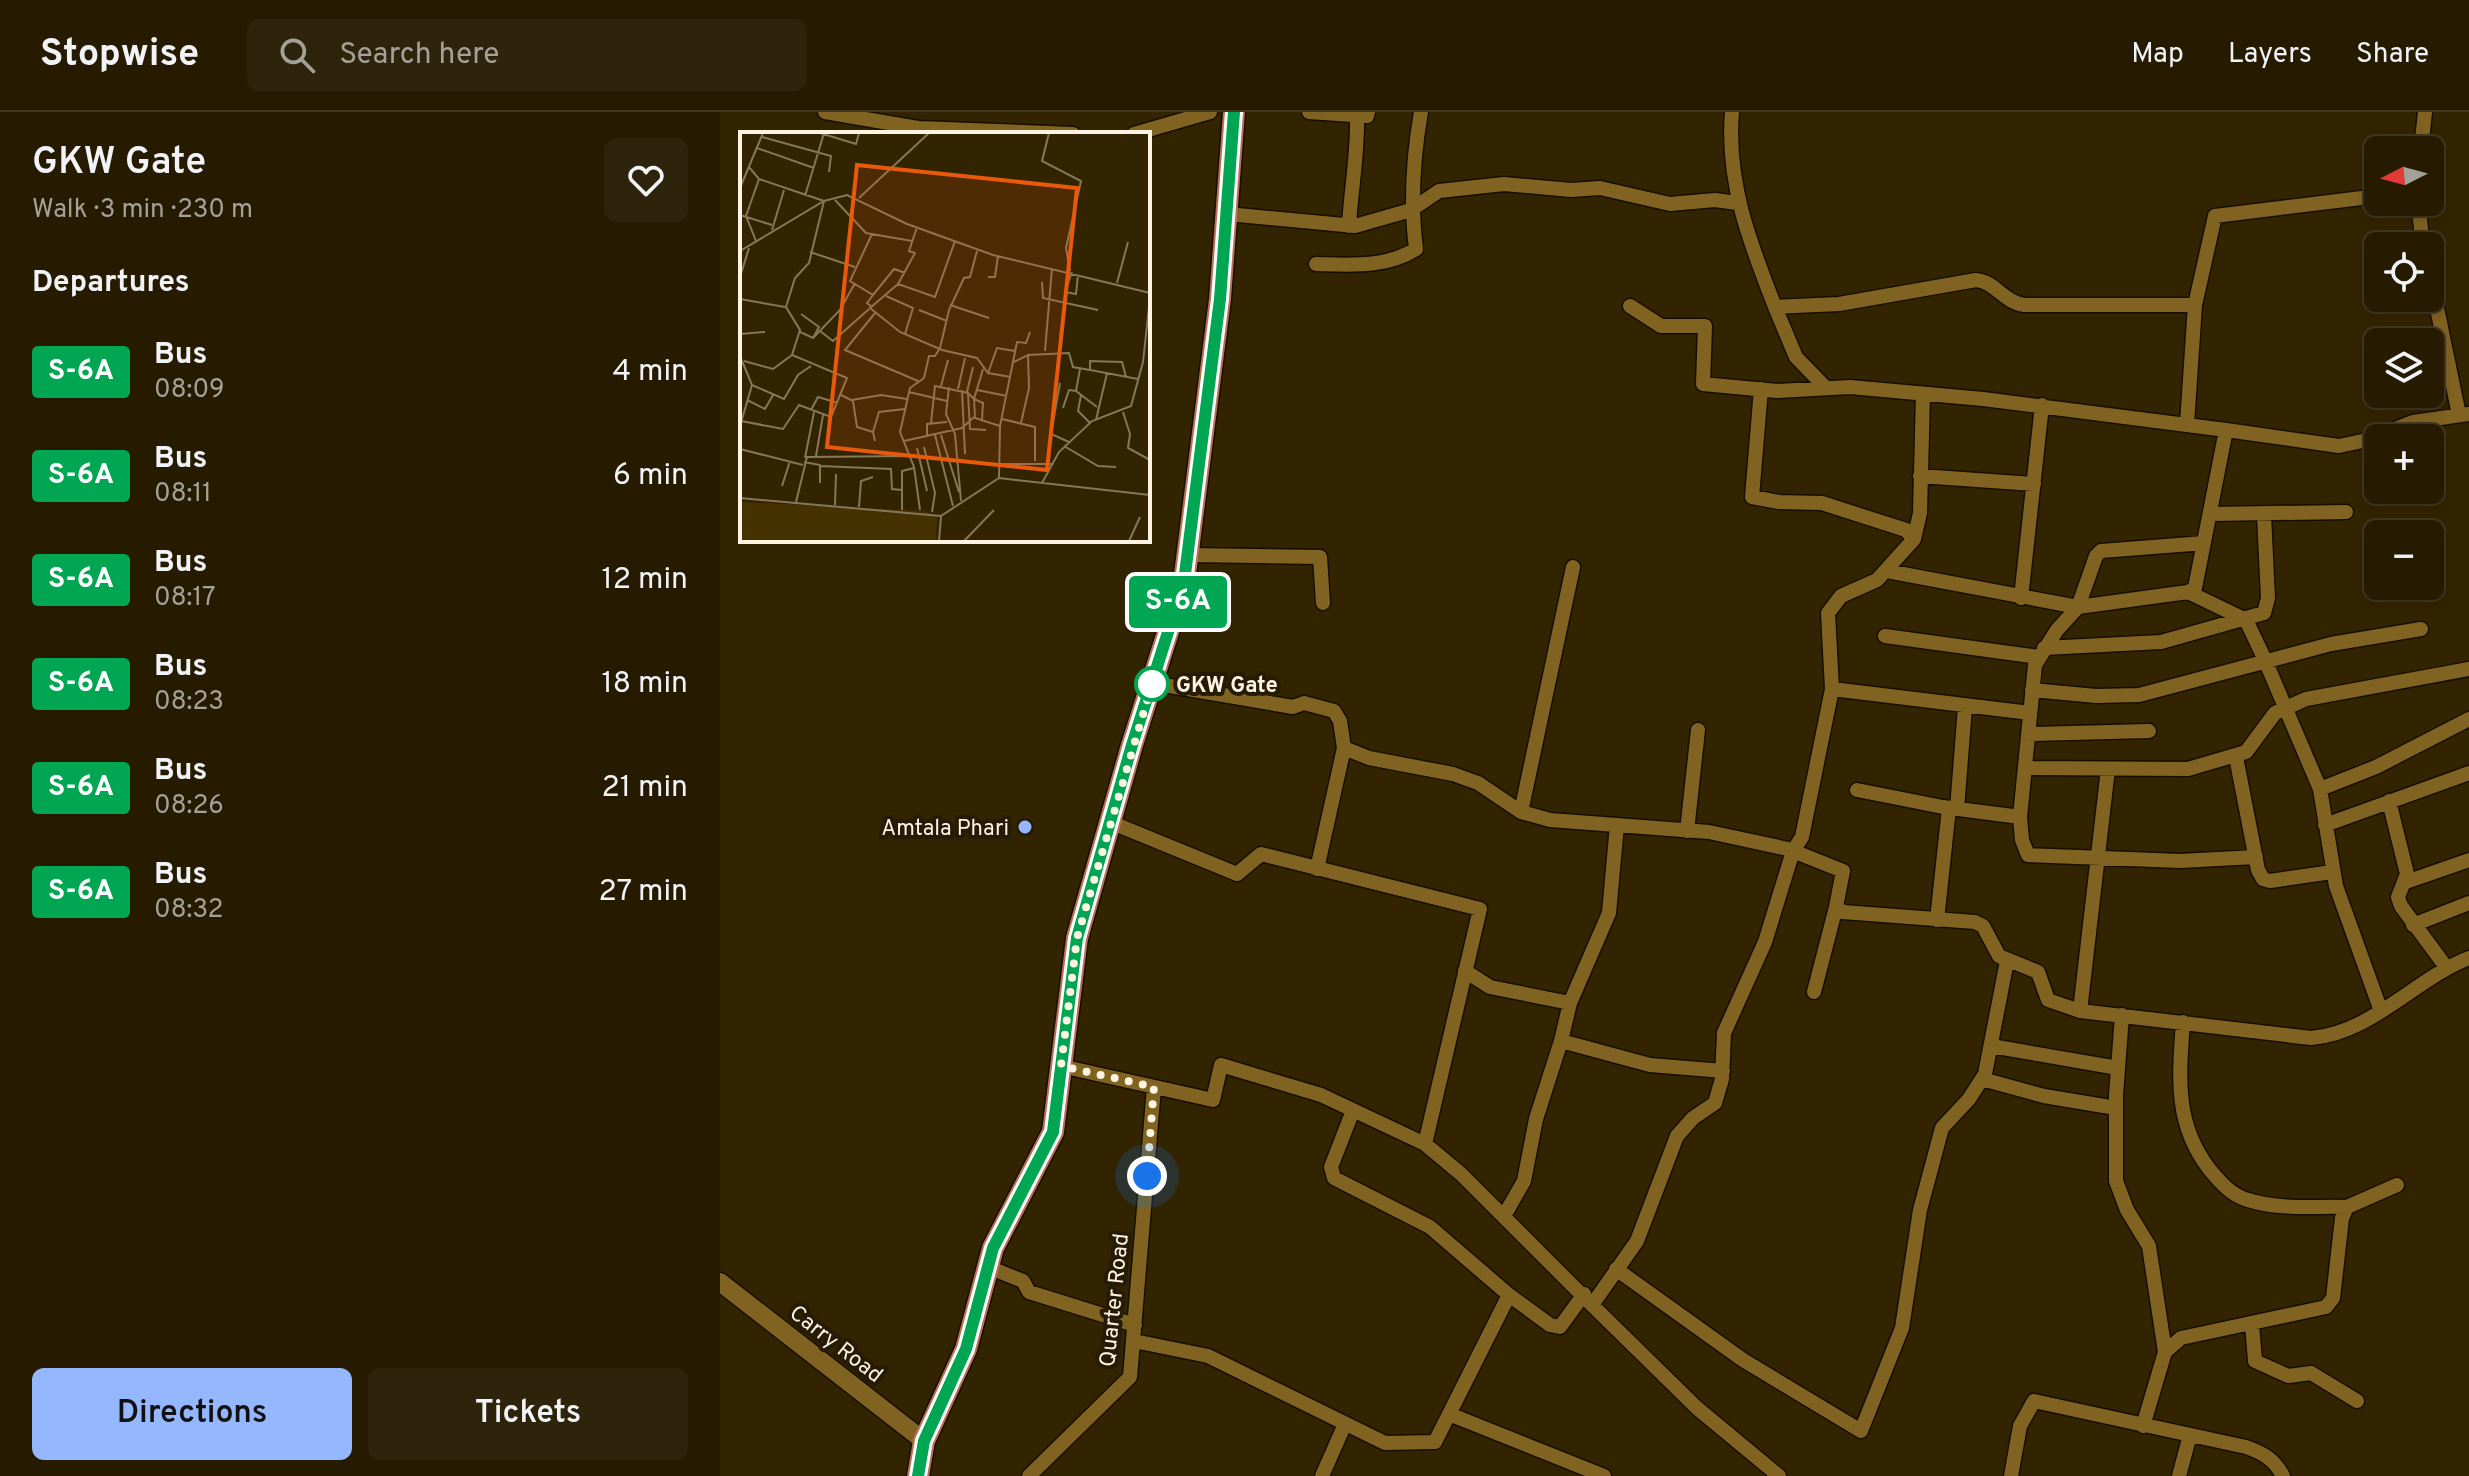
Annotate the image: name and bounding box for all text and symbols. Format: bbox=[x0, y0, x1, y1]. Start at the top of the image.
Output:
search box bbox=[247, 19, 807, 91]
text: Stopwise bbox=[40, 31, 199, 80]
icon: search bbox=[275, 33, 319, 77]
text: Search here bbox=[339, 37, 499, 74]
text: Map bbox=[2131, 37, 2184, 73]
text: Layers bbox=[2228, 37, 2312, 73]
text: Share bbox=[2356, 37, 2429, 73]
inset map bbox=[740, 132, 1150, 542]
north arrow bbox=[2364, 136, 2444, 216]
map controls bbox=[2364, 136, 2444, 600]
button: heart bbox=[604, 138, 688, 222]
text: GKW Gate bbox=[32, 139, 206, 188]
text: Walk · 3 min · 230 m bbox=[32, 194, 253, 227]
button: locate bbox=[2364, 232, 2444, 312]
text: Departures bbox=[32, 265, 190, 302]
button: layers bbox=[2364, 328, 2444, 408]
text: Bus bbox=[154, 337, 207, 374]
text: S-6A bbox=[48, 354, 114, 390]
text: 4 min bbox=[612, 354, 688, 391]
text: 08:09 bbox=[154, 374, 225, 407]
button: + bbox=[2364, 424, 2444, 504]
text: Bus bbox=[154, 441, 207, 478]
text: S-6A bbox=[48, 458, 114, 494]
text: 6 min bbox=[613, 458, 688, 495]
text: 08:11 bbox=[154, 478, 212, 511]
button: − bbox=[2364, 520, 2444, 600]
text: Bus bbox=[154, 545, 207, 582]
text: S-6A bbox=[48, 562, 114, 598]
text: 12 min bbox=[601, 562, 688, 599]
line badge: S-6A bbox=[1122, 576, 1234, 628]
text: 08:17 bbox=[154, 582, 216, 615]
text: S-6A bbox=[1145, 584, 1211, 620]
text: Bus bbox=[154, 649, 207, 686]
text: S-6A bbox=[48, 666, 114, 702]
text: 18 min bbox=[602, 666, 688, 703]
marker: GKW Gate bbox=[1135, 667, 1169, 701]
place label: GKW Gate bbox=[1176, 673, 1278, 700]
text: 08:23 bbox=[154, 686, 224, 719]
text: Bus bbox=[154, 753, 207, 790]
text: S-6A bbox=[48, 770, 114, 806]
text: 21 min bbox=[601, 770, 688, 807]
text: 08:26 bbox=[154, 790, 224, 823]
place label: Amtala Phari bbox=[881, 816, 1009, 843]
marker: Amtala Phari bbox=[1016, 818, 1034, 836]
text: Bus bbox=[154, 857, 207, 894]
text: S-6A bbox=[48, 874, 114, 910]
text: 27 min bbox=[599, 874, 688, 911]
text: 08:32 bbox=[154, 894, 223, 927]
your location bbox=[1127, 1156, 1167, 1196]
street label: Quarter Road bbox=[1095, 1232, 1136, 1368]
street label: Carry Road bbox=[783, 1300, 888, 1390]
button: Directions bbox=[32, 1368, 352, 1460]
button: Tickets bbox=[368, 1368, 688, 1460]

